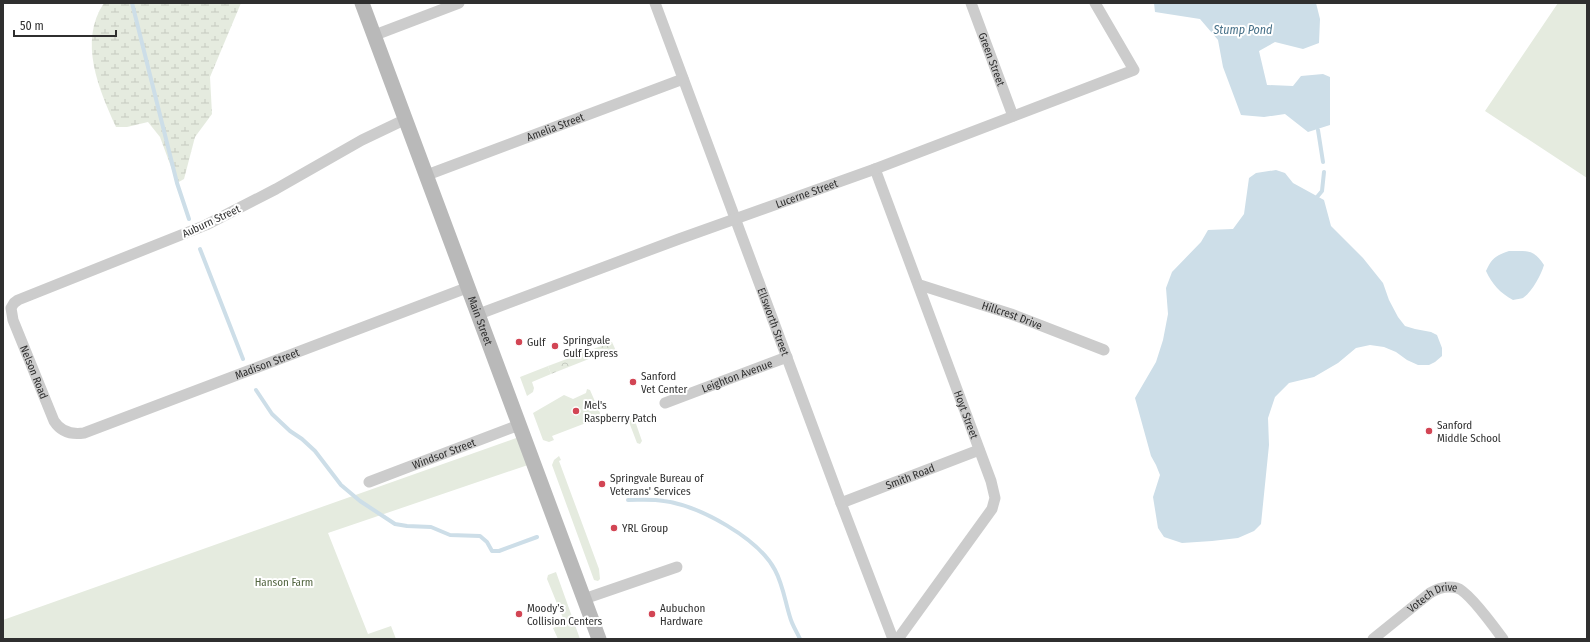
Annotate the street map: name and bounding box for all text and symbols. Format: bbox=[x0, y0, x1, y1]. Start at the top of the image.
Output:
scale bar bbox=[14, 12, 116, 38]
text: 50 m bbox=[20, 19, 44, 33]
water label: Stump Pond bbox=[1213, 23, 1273, 37]
street label: Green Street bbox=[976, 31, 1007, 88]
street label: Amelia Street bbox=[525, 111, 586, 144]
street label: Lucerne Street bbox=[774, 177, 840, 211]
street label: Auburn Street bbox=[180, 202, 243, 241]
street label: Ellsworth Street bbox=[755, 286, 792, 358]
street label: Main Street bbox=[465, 294, 495, 348]
street label: Hillcrest Drive bbox=[980, 299, 1044, 332]
place label: Springvale Gulf Express bbox=[563, 334, 618, 360]
place label: Gulf bbox=[527, 336, 546, 349]
marker: Gulf bbox=[514, 337, 524, 347]
marker: Springvale Gulf Express bbox=[550, 341, 560, 351]
street label: Nelson Road bbox=[17, 343, 50, 401]
street label: Madison Street bbox=[233, 346, 302, 382]
street label: Leighton Avenue bbox=[700, 357, 774, 396]
place label: Sanford Vet Center bbox=[641, 370, 687, 396]
marker: Sanford Vet Center bbox=[628, 377, 638, 387]
street label: Hoyt Street bbox=[951, 389, 981, 441]
place label: Mel's Raspberry Patch bbox=[584, 399, 657, 425]
marker: Mel's Raspberry Patch bbox=[571, 406, 581, 416]
place label: Sanford Middle School bbox=[1437, 419, 1501, 445]
marker: Sanford Middle School bbox=[1424, 426, 1434, 436]
street label: Windsor Street bbox=[410, 436, 478, 472]
street label: Smith Road bbox=[884, 462, 937, 492]
place label: Springvale Bureau of Veterans' Services bbox=[610, 472, 704, 498]
marker: Springvale Bureau of Veterans' Services bbox=[597, 479, 607, 489]
place label: YRL Group bbox=[622, 522, 668, 535]
marker: YRL Group bbox=[609, 523, 619, 533]
park label: Hanson Farm bbox=[255, 576, 313, 589]
street label: Votech Drive bbox=[1405, 581, 1459, 616]
place label: Moody’s Collision Centers bbox=[527, 602, 603, 628]
place label: Aubuchon Hardware bbox=[660, 602, 705, 628]
marker: Moody’s Collision Centers bbox=[514, 609, 524, 619]
marker: Aubuchon Hardware bbox=[647, 609, 657, 619]

